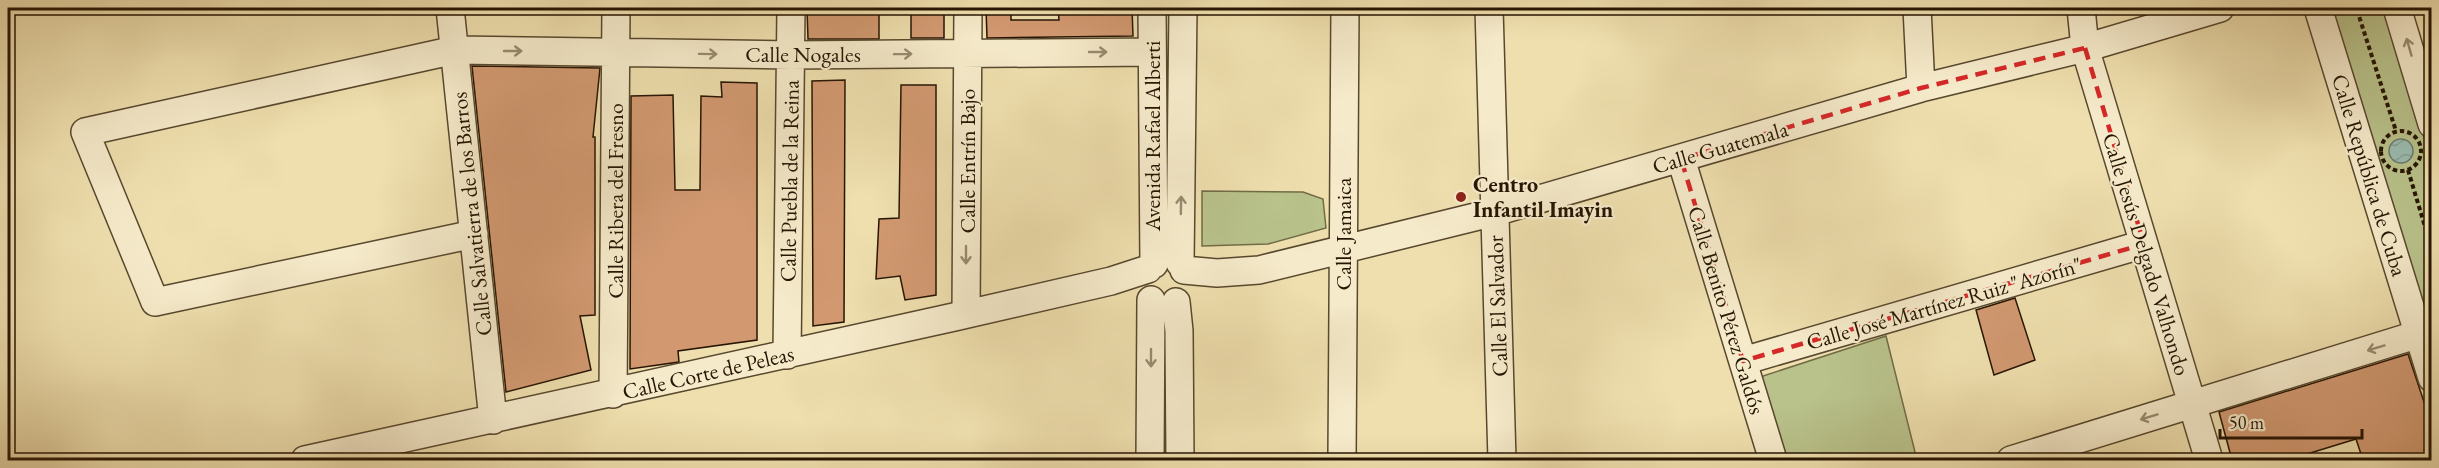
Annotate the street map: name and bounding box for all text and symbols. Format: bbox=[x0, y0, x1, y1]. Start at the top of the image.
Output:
one-way arrow bbox=[2403, 38, 2414, 57]
street label: Calle Nogales bbox=[745, 40, 861, 69]
street label: Avenida Rafael Alberti bbox=[1138, 41, 1167, 232]
one-way arrow bbox=[503, 45, 523, 57]
one-way arrow bbox=[1087, 46, 1107, 58]
one-way arrow bbox=[698, 48, 718, 59]
one-way arrow bbox=[892, 48, 912, 60]
street label: Calle República de Cuba bbox=[2325, 71, 2414, 280]
street label: Calle Puebla de la Reina bbox=[773, 79, 806, 282]
street label: Calle Entrín Bajo bbox=[953, 88, 982, 233]
street label: Calle Salvatierra de los Barros bbox=[444, 90, 499, 337]
street label: Calle Ribera del Fresno bbox=[601, 103, 630, 299]
street label: Calle Guatemala bbox=[1649, 114, 1792, 181]
street label: Calle Jesús Delgado Valhondo bbox=[2096, 129, 2197, 379]
place label: Centro Infantil Imayin bbox=[1473, 170, 1614, 224]
street label: Calle Jamaica bbox=[1329, 177, 1358, 290]
marker: Centro Infantil Imayin bbox=[1454, 190, 1468, 204]
one-way arrow bbox=[1175, 195, 1187, 215]
street label: Calle Benito Pérez Galdós bbox=[1681, 203, 1772, 418]
street label: Calle El Salvador bbox=[1481, 234, 1514, 377]
one-way arrow bbox=[960, 244, 972, 264]
street label: Calle José Martínez Ruiz "Azorín" bbox=[1803, 250, 2085, 357]
street label: Calle Corte de Peleas bbox=[620, 339, 797, 406]
one-way arrow bbox=[2367, 343, 2386, 354]
one-way arrow bbox=[1145, 348, 1157, 368]
scale bar bbox=[2220, 402, 2362, 440]
text: 50 m bbox=[2229, 411, 2264, 434]
one-way arrow bbox=[2140, 412, 2159, 423]

